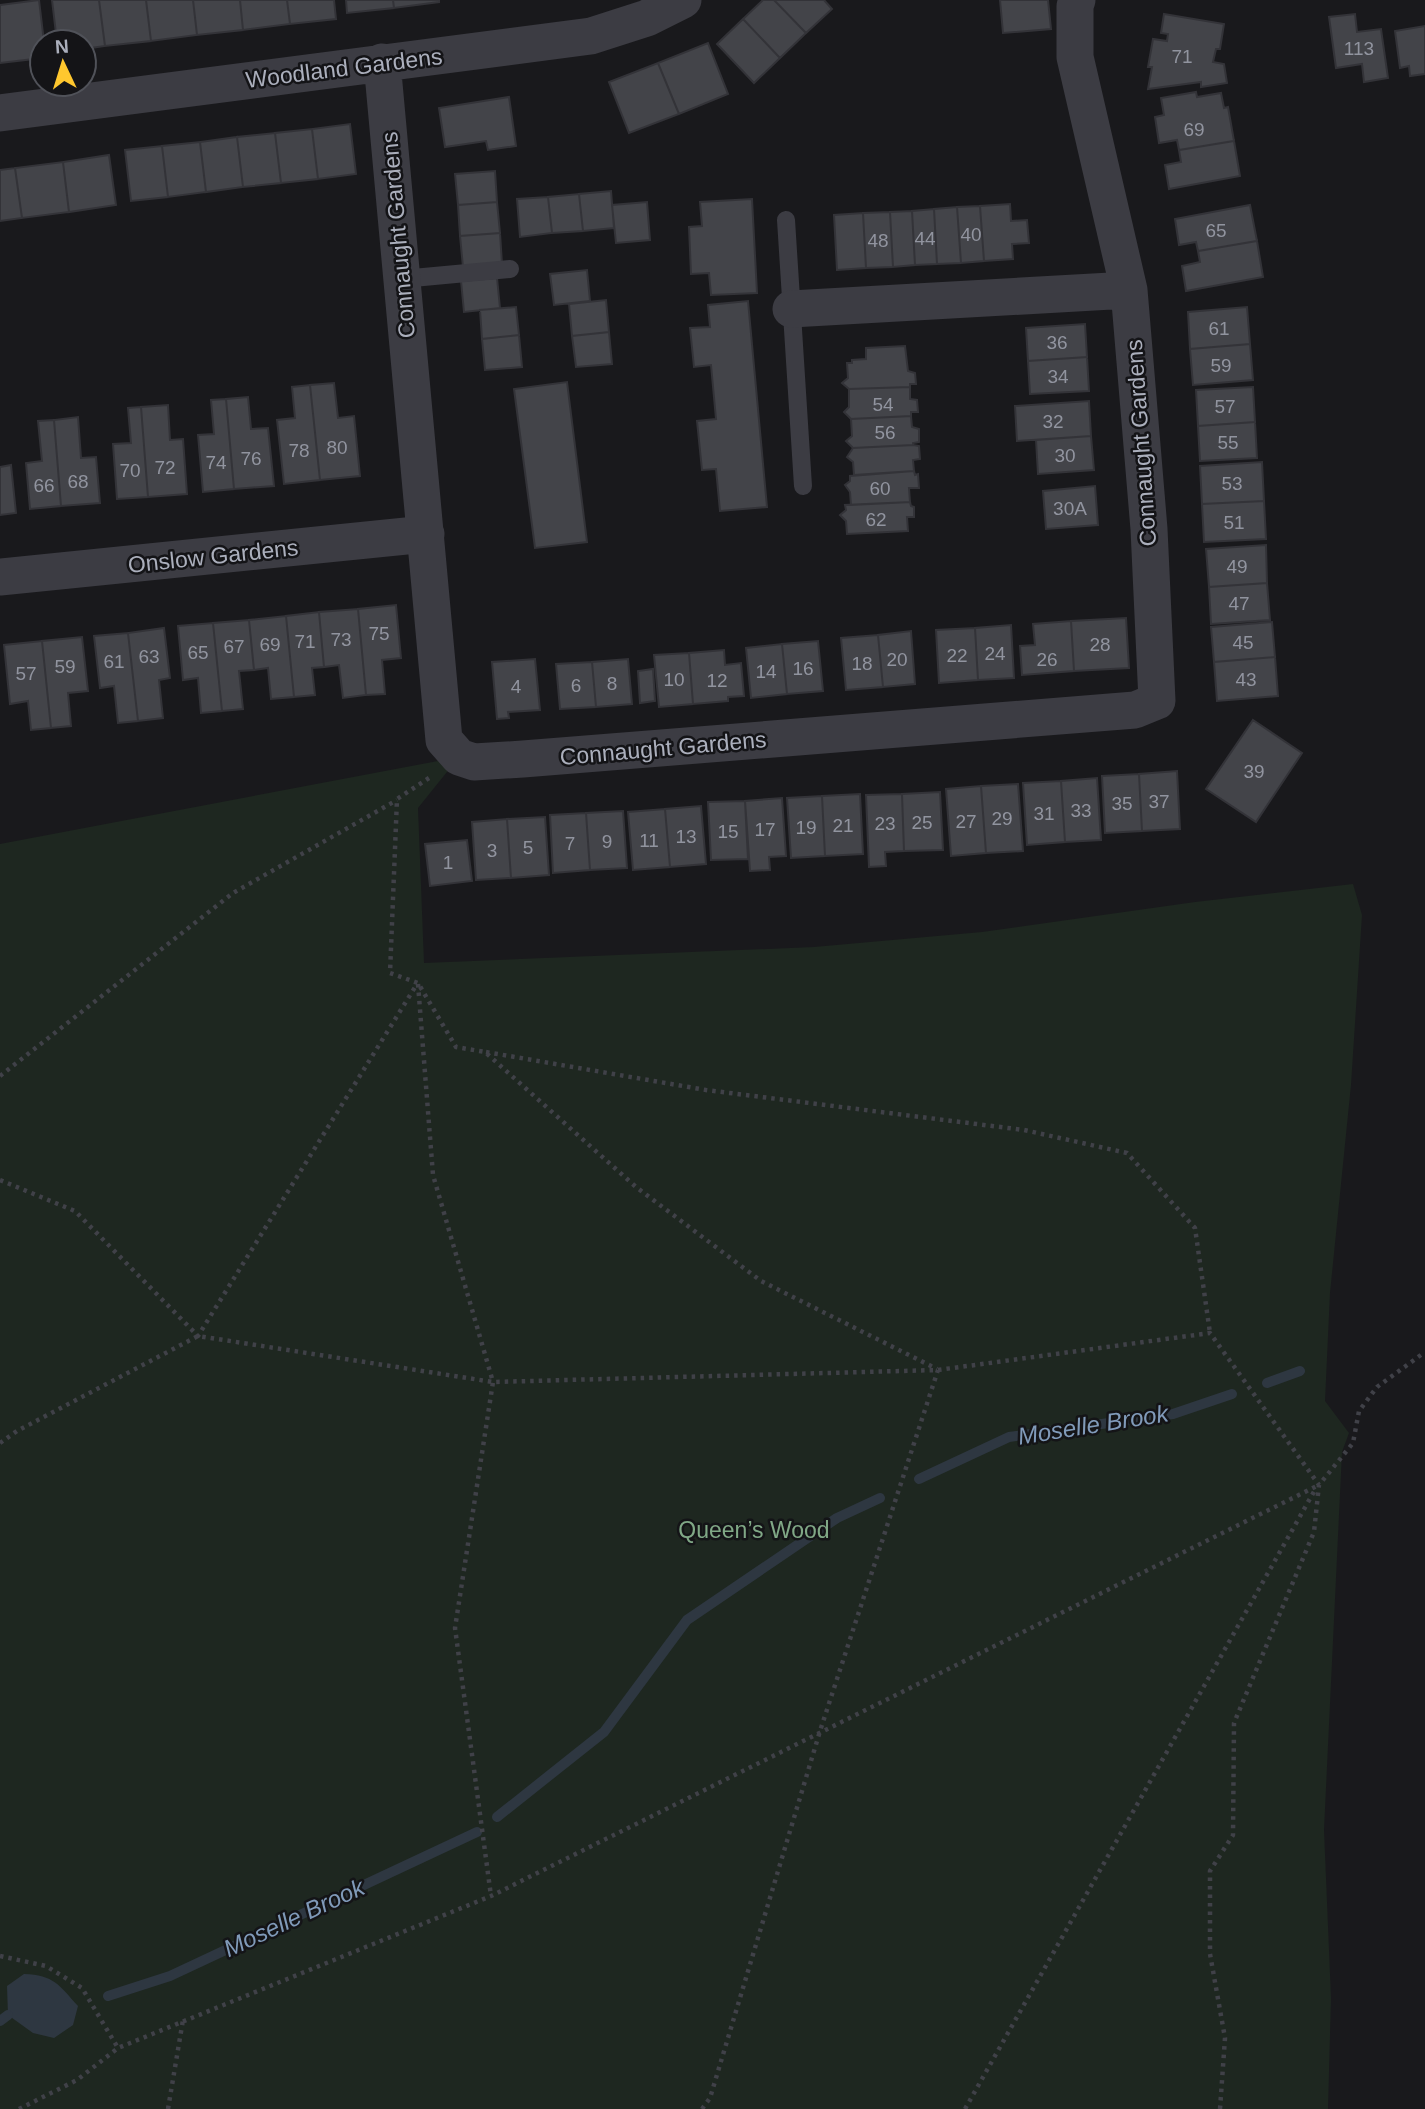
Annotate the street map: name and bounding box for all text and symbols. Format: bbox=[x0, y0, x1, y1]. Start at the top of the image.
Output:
north arrow bbox=[28, 28, 98, 98]
text: N bbox=[54, 36, 69, 57]
house number: 113 bbox=[1344, 38, 1374, 59]
street label: Woodland Gardens bbox=[244, 43, 444, 93]
house number: 71 bbox=[1171, 46, 1193, 67]
house number: 69 bbox=[1183, 119, 1205, 140]
street label: Connaught Gardens bbox=[376, 131, 420, 339]
house number: 65 bbox=[1205, 220, 1227, 241]
house number: 40 bbox=[960, 224, 982, 245]
house number: 44 bbox=[914, 228, 936, 249]
house number: 48 bbox=[867, 230, 889, 251]
house number: 61 bbox=[1208, 318, 1230, 339]
house number: 36 bbox=[1046, 332, 1068, 353]
street label: Connaught Gardens bbox=[1121, 339, 1161, 547]
house number: 59 bbox=[1210, 355, 1232, 376]
house number: 34 bbox=[1047, 366, 1069, 387]
house number: 54 bbox=[872, 394, 894, 415]
house number: 57 bbox=[1214, 396, 1236, 417]
house number: 32 bbox=[1042, 411, 1064, 432]
house number: 56 bbox=[874, 422, 896, 443]
house number: 55 bbox=[1217, 432, 1239, 453]
house number: 80 bbox=[326, 437, 348, 458]
house number: 78 bbox=[288, 440, 310, 461]
house number: 30 bbox=[1054, 445, 1076, 466]
house number: 76 bbox=[240, 448, 262, 469]
house number: 74 bbox=[205, 452, 227, 473]
house number: 72 bbox=[154, 457, 176, 478]
house number: 70 bbox=[119, 460, 141, 481]
house number: 68 bbox=[67, 471, 89, 492]
house number: 53 bbox=[1221, 473, 1243, 494]
house number: 66 bbox=[33, 475, 55, 496]
house number: 60 bbox=[869, 478, 891, 499]
house number: 30A bbox=[1053, 498, 1087, 519]
house number: 62 bbox=[865, 509, 887, 530]
house number: 51 bbox=[1223, 512, 1245, 533]
street label: Onslow Gardens bbox=[126, 534, 300, 578]
house number: 49 bbox=[1226, 556, 1248, 577]
house number: 47 bbox=[1228, 593, 1250, 614]
house number: 75 bbox=[368, 623, 390, 644]
house number: 73 bbox=[330, 629, 352, 650]
house number: 71 bbox=[294, 631, 316, 652]
house number: 45 bbox=[1232, 632, 1254, 653]
house number: 69 bbox=[259, 634, 281, 655]
house number: 28 bbox=[1089, 634, 1111, 655]
house number: 67 bbox=[223, 636, 245, 657]
house number: 65 bbox=[187, 642, 209, 663]
house number: 24 bbox=[984, 643, 1006, 664]
house number: 22 bbox=[946, 645, 968, 666]
house number: 63 bbox=[138, 646, 160, 667]
house number: 20 bbox=[886, 649, 908, 670]
house number: 26 bbox=[1036, 649, 1058, 670]
house number: 61 bbox=[103, 651, 125, 672]
house number: 18 bbox=[851, 653, 873, 674]
house number: 59 bbox=[54, 656, 76, 677]
house number: 16 bbox=[792, 658, 814, 679]
house number: 14 bbox=[755, 661, 777, 682]
house number: 57 bbox=[15, 663, 37, 684]
house number: 10 bbox=[663, 669, 685, 690]
house number: 43 bbox=[1235, 669, 1257, 690]
house number: 12 bbox=[706, 670, 728, 691]
house number: 8 bbox=[607, 673, 617, 694]
house number: 6 bbox=[571, 675, 581, 696]
house number: 4 bbox=[511, 676, 522, 697]
street label: Connaught Gardens bbox=[559, 726, 767, 770]
house number: 39 bbox=[1243, 761, 1265, 782]
house number: 37 bbox=[1148, 791, 1170, 812]
house number: 35 bbox=[1111, 793, 1133, 814]
house number: 33 bbox=[1070, 800, 1092, 821]
house number: 31 bbox=[1033, 803, 1055, 824]
house number: 29 bbox=[991, 808, 1013, 829]
house number: 27 bbox=[955, 811, 977, 832]
house number: 25 bbox=[911, 812, 933, 833]
house number: 23 bbox=[874, 813, 896, 834]
house number: 21 bbox=[832, 815, 854, 836]
house number: 19 bbox=[795, 817, 817, 838]
house number: 17 bbox=[754, 819, 776, 840]
house number: 15 bbox=[717, 821, 739, 842]
house number: 13 bbox=[675, 826, 697, 847]
house number: 11 bbox=[639, 830, 659, 851]
house number: 9 bbox=[602, 831, 612, 852]
house number: 7 bbox=[565, 833, 575, 854]
house number: 5 bbox=[523, 837, 533, 858]
house number: 3 bbox=[487, 840, 497, 861]
house number: 1 bbox=[443, 852, 453, 873]
water label: Moselle Brook bbox=[1016, 1399, 1172, 1450]
park label: Queen’s Wood bbox=[678, 1517, 830, 1543]
water label: Moselle Brook bbox=[219, 1872, 370, 1962]

